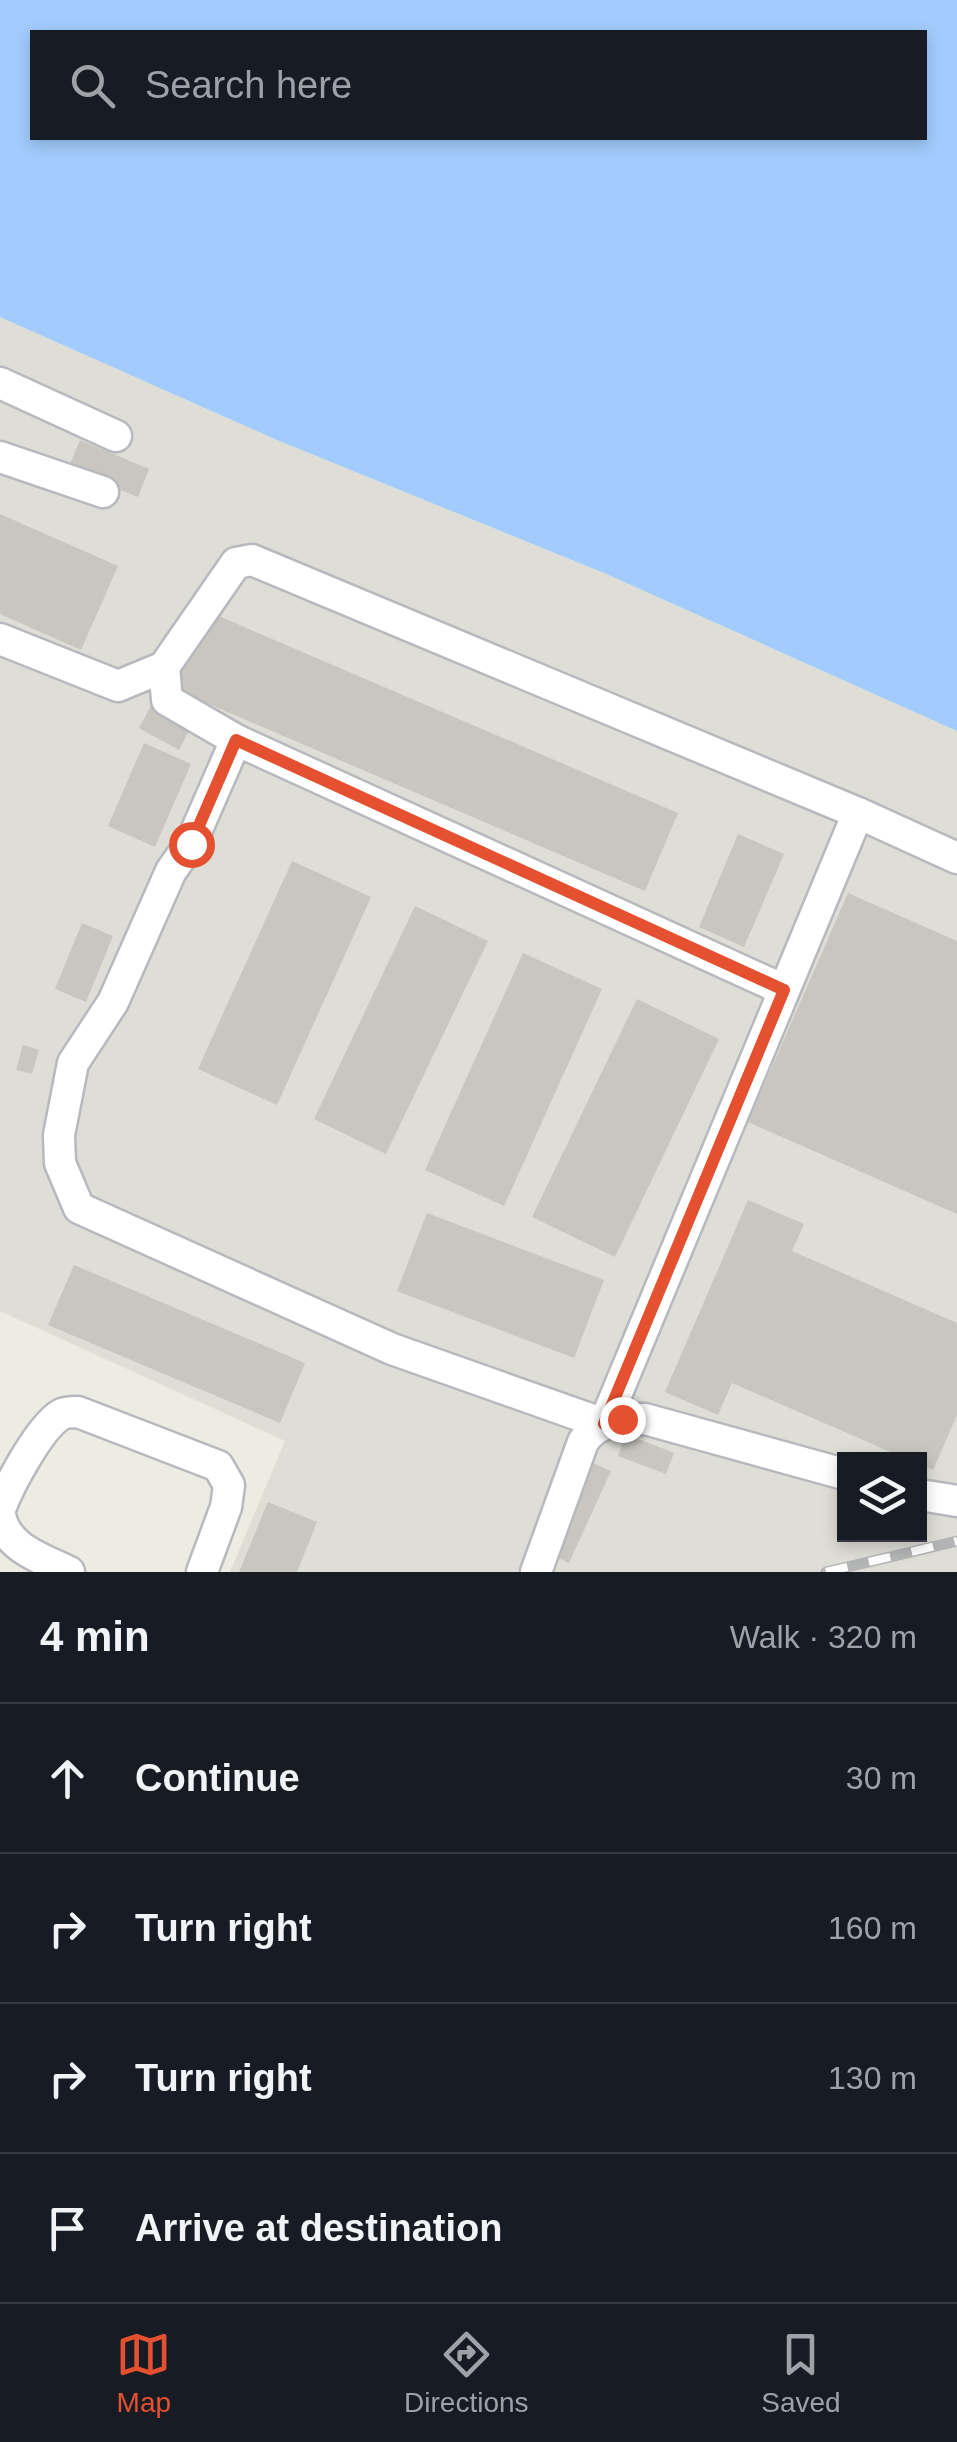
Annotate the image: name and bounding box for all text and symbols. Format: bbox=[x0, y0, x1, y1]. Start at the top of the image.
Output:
search box bbox=[30, 30, 927, 140]
icon: search bbox=[65, 58, 120, 113]
text: Search here bbox=[145, 64, 352, 106]
route start bbox=[169, 822, 215, 868]
route end bbox=[600, 1397, 646, 1443]
map controls bbox=[837, 1452, 927, 1542]
button: layers bbox=[837, 1452, 927, 1542]
text: 4 min bbox=[40, 1613, 150, 1660]
text: Walk · 320 m bbox=[730, 1619, 917, 1655]
icon: ahead bbox=[40, 1751, 95, 1806]
text: Continue bbox=[135, 1757, 300, 1799]
text: 30 m bbox=[846, 1760, 917, 1796]
icon: right bbox=[40, 1901, 95, 1956]
text: Turn right bbox=[135, 1907, 312, 1949]
text: 160 m bbox=[828, 1910, 917, 1946]
icon: right bbox=[40, 2051, 95, 2106]
text: Turn right bbox=[135, 2057, 312, 2099]
text: 130 m bbox=[828, 2060, 917, 2096]
icon: arrive bbox=[40, 2201, 95, 2256]
text: Arrive at destination bbox=[135, 2207, 502, 2249]
tab: Map bbox=[116, 2327, 171, 2419]
tab: Directions bbox=[404, 2327, 529, 2419]
tab: Saved bbox=[761, 2327, 841, 2419]

